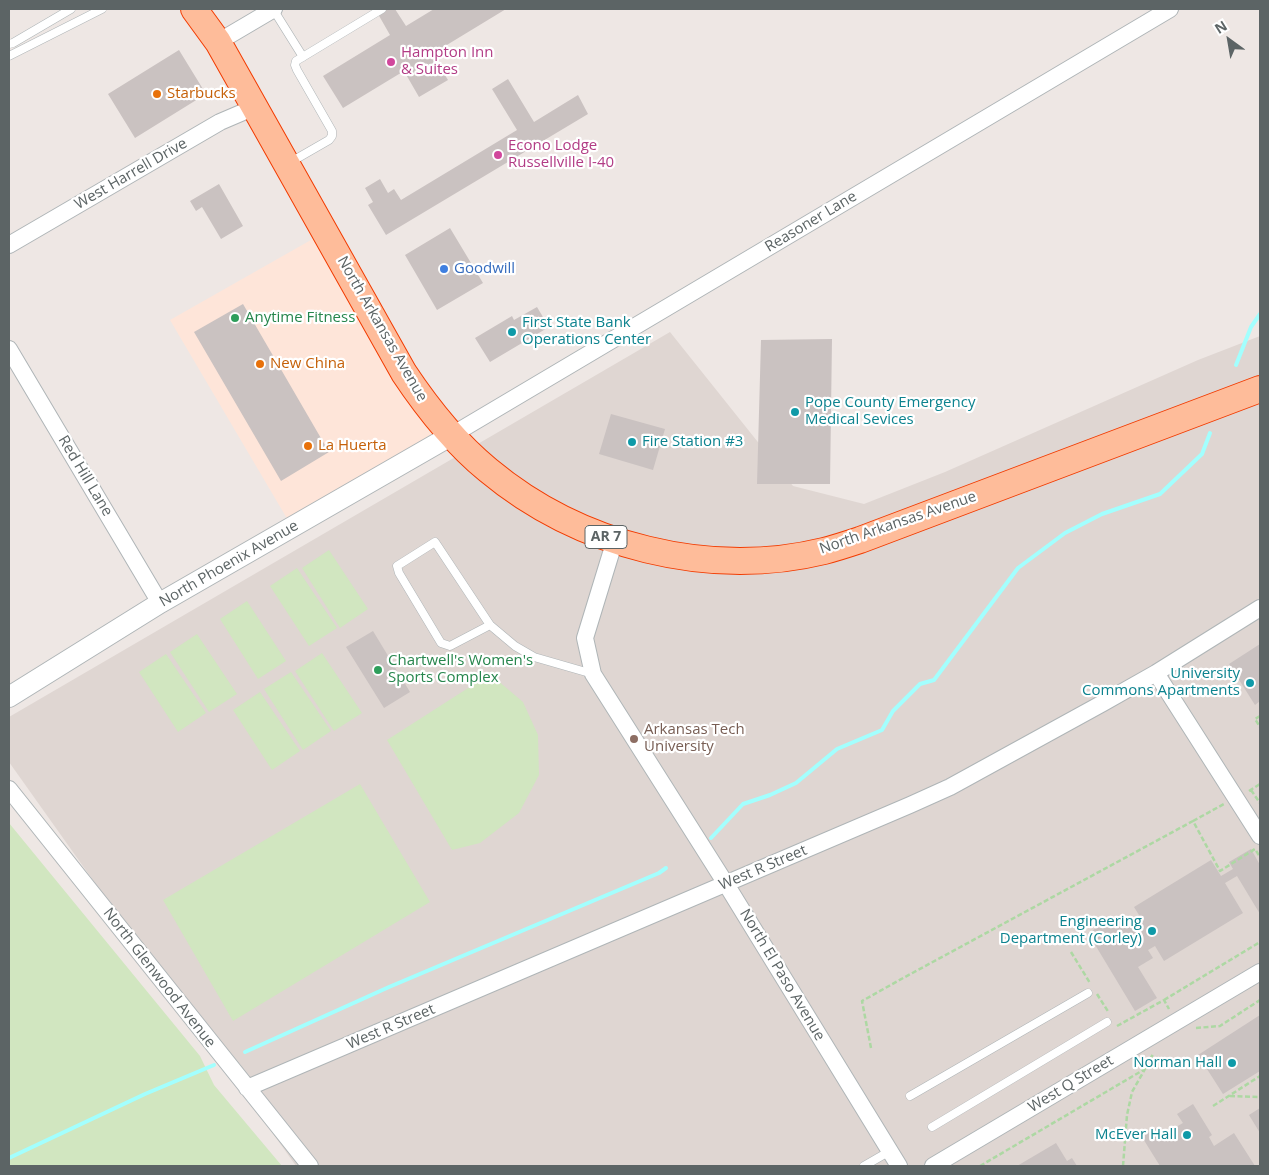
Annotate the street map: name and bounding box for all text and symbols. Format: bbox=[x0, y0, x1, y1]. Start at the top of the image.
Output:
north arrow bbox=[1204, 15, 1254, 65]
text: N bbox=[1211, 16, 1231, 38]
place label: Hampton Inn & Suites bbox=[401, 44, 494, 79]
marker: Hampton Inn & Suites bbox=[385, 56, 397, 68]
place label: Starbucks bbox=[167, 85, 236, 103]
marker: Starbucks bbox=[151, 88, 163, 100]
street label: West Harrell Drive bbox=[72, 134, 190, 214]
place label: Econo Lodge Russellville I-40 bbox=[508, 137, 614, 172]
marker: Econo Lodge Russellville I-40 bbox=[492, 149, 504, 161]
street label: Reasoner Lane bbox=[762, 188, 860, 256]
street label: North Arkansas Avenue bbox=[333, 253, 431, 405]
place label: Goodwill bbox=[454, 260, 515, 278]
marker: Goodwill bbox=[438, 263, 450, 275]
place label: Anytime Fitness bbox=[245, 309, 355, 327]
marker: Anytime Fitness bbox=[229, 312, 241, 324]
place label: First State Bank Operations Center bbox=[522, 314, 651, 349]
marker: First State Bank Operations Center bbox=[506, 326, 518, 338]
place label: New China bbox=[270, 355, 345, 373]
marker: New China bbox=[254, 358, 266, 370]
place label: Pope County Emergency Medical Sevices bbox=[805, 394, 975, 429]
marker: Pope County Emergency Medical Sevices bbox=[789, 406, 801, 418]
street label: Red Hill Lane bbox=[54, 432, 116, 520]
place label: Fire Station #3 bbox=[642, 433, 743, 451]
marker: Fire Station #3 bbox=[626, 436, 638, 448]
place label: La Huerta bbox=[318, 437, 387, 455]
marker: La Huerta bbox=[302, 440, 314, 452]
street label: North Arkansas Avenue bbox=[817, 488, 979, 558]
street label: North Phoenix Avenue bbox=[156, 517, 302, 611]
road number: AR 7 bbox=[585, 526, 627, 548]
place label: Chartwell's Women's Sports Complex bbox=[388, 652, 533, 687]
marker: Chartwell's Women's Sports Complex bbox=[372, 664, 384, 676]
place label: University Commons Apartments bbox=[1082, 665, 1240, 700]
marker: University Commons Apartments bbox=[1244, 677, 1256, 689]
place label: Arkansas Tech University bbox=[644, 721, 745, 756]
marker: Arkansas Tech University bbox=[628, 733, 640, 745]
street label: West R Street bbox=[716, 841, 810, 895]
street label: North Glenwood Avenue bbox=[99, 905, 219, 1051]
street label: North El Paso Avenue bbox=[736, 906, 828, 1044]
place label: Engineering Department (Corley) bbox=[1000, 913, 1142, 948]
marker: Engineering Department (Corley) bbox=[1146, 925, 1158, 937]
street label: West R Street bbox=[344, 1000, 438, 1054]
street label: West Q Street bbox=[1025, 1052, 1117, 1116]
place label: Norman Hall bbox=[1133, 1054, 1222, 1072]
marker: Norman Hall bbox=[1226, 1057, 1238, 1069]
place label: McEver Hall bbox=[1095, 1126, 1177, 1144]
marker: McEver Hall bbox=[1181, 1129, 1193, 1141]

